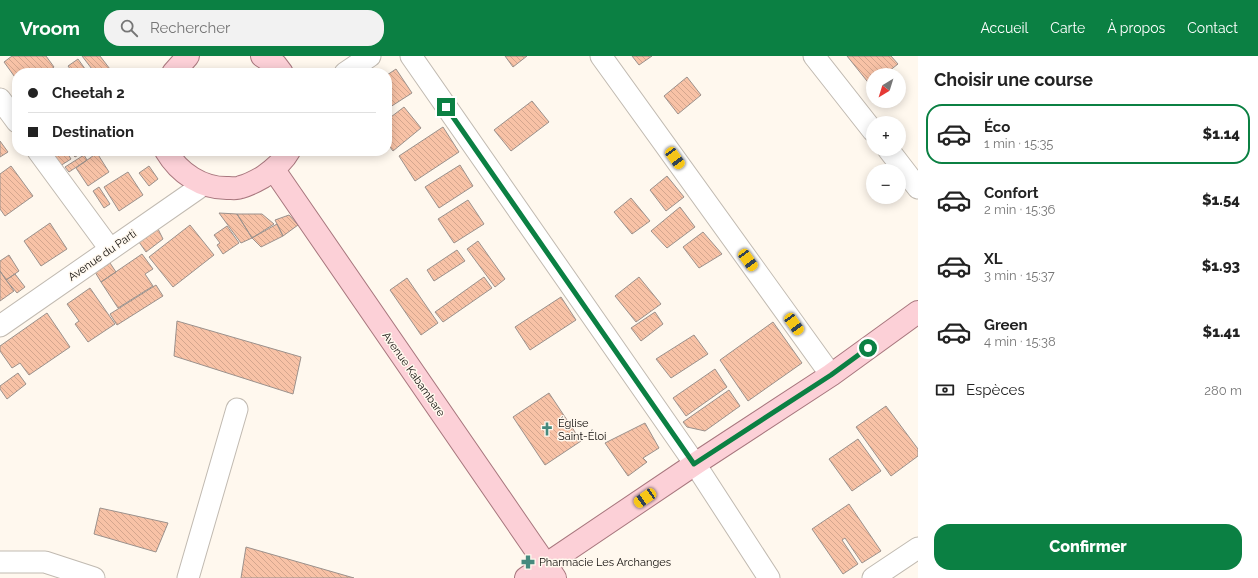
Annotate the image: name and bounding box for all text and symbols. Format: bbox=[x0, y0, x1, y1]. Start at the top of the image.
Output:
search box bbox=[104, 10, 384, 46]
text: Vroom bbox=[20, 17, 80, 39]
icon: search bbox=[118, 17, 140, 39]
text: Rechercher bbox=[150, 19, 230, 37]
text: Accueil bbox=[980, 20, 1028, 36]
text: Carte bbox=[1050, 20, 1085, 36]
text: À propos bbox=[1107, 20, 1165, 36]
text: Contact bbox=[1187, 20, 1238, 36]
north arrow bbox=[866, 68, 906, 108]
map controls bbox=[866, 68, 906, 204]
text: Choisir une course bbox=[934, 69, 1093, 90]
text: Cheetah 2 bbox=[52, 84, 125, 102]
route end bbox=[437, 98, 455, 116]
button: + bbox=[866, 116, 906, 156]
icon: car bbox=[936, 116, 972, 152]
text: Éco bbox=[984, 118, 1010, 136]
text: Destination bbox=[52, 123, 134, 141]
text: $1.14 bbox=[1203, 125, 1240, 143]
text: 1 min · 15:35 bbox=[984, 136, 1053, 151]
car bbox=[663, 145, 687, 171]
button: − bbox=[866, 164, 906, 204]
icon: car bbox=[936, 182, 972, 218]
text: Confort bbox=[984, 184, 1038, 202]
text: $1.54 bbox=[1202, 191, 1240, 209]
text: 2 min · 15:36 bbox=[984, 202, 1055, 217]
street label: Avenue du Parti bbox=[66, 227, 139, 284]
car bbox=[736, 247, 760, 273]
icon: car bbox=[936, 248, 972, 284]
text: XL bbox=[984, 250, 1002, 268]
text: $1.93 bbox=[1202, 257, 1240, 275]
text: 3 min · 15:37 bbox=[984, 268, 1055, 283]
car bbox=[782, 311, 806, 337]
icon: car bbox=[936, 314, 972, 350]
text: Green bbox=[984, 316, 1028, 334]
text: $1.41 bbox=[1203, 323, 1240, 341]
street label: Avenue Kabambare bbox=[380, 329, 448, 420]
text: 4 min · 15:38 bbox=[984, 334, 1056, 349]
route start bbox=[859, 339, 877, 357]
icon: cash bbox=[934, 379, 956, 401]
text: Espèces bbox=[966, 381, 1025, 399]
text: 280 m bbox=[1204, 383, 1242, 398]
place label: Église Saint-Éloi bbox=[558, 416, 606, 443]
church icon: Église Saint-Éloi bbox=[539, 421, 555, 437]
car bbox=[632, 486, 658, 510]
button: Confirmer bbox=[934, 524, 1242, 570]
pharmacy icon: Pharmacie Les Archanges bbox=[520, 554, 536, 570]
place label: Pharmacie Les Archanges bbox=[539, 556, 671, 569]

